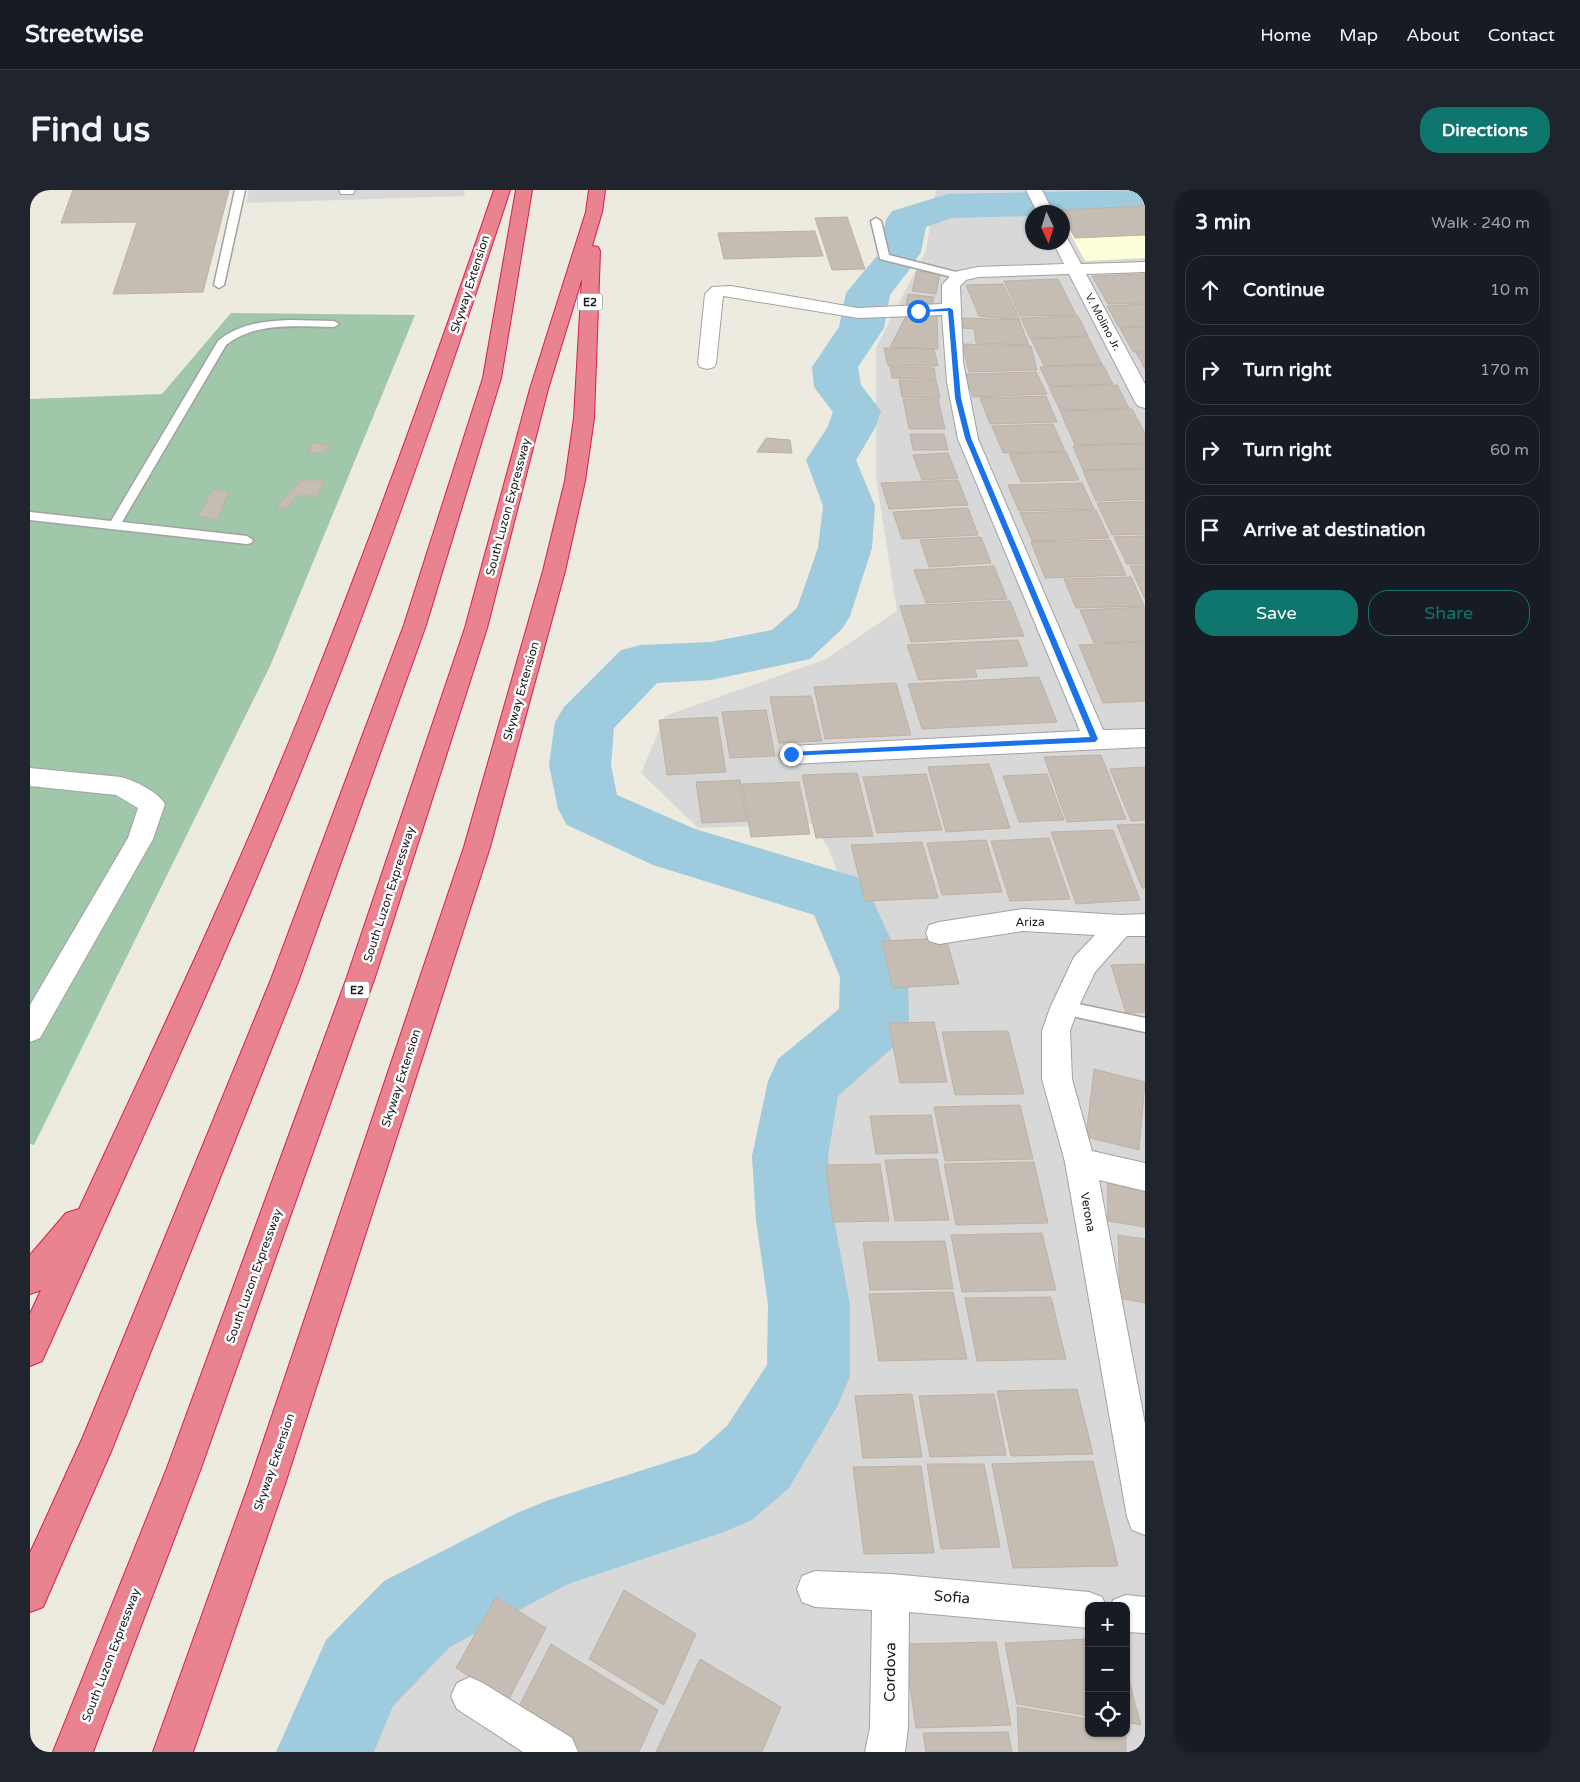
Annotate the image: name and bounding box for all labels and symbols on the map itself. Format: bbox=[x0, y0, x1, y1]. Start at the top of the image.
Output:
north arrow bbox=[1025, 205, 1070, 250]
street label: Skyway Extension bbox=[448, 233, 492, 335]
street label: V. Molino Jr. bbox=[1082, 291, 1124, 353]
road number: E2 bbox=[578, 294, 602, 310]
route start bbox=[907, 300, 930, 323]
street label: South Luzon Expressway bbox=[483, 436, 533, 577]
street label: Skyway Extension bbox=[500, 640, 542, 742]
route end bbox=[780, 743, 803, 766]
street label: South Luzon Expressway bbox=[360, 824, 418, 964]
street label: Ariza bbox=[1015, 915, 1045, 929]
road number: E2 bbox=[344, 982, 370, 998]
street label: Skyway Extension bbox=[379, 1027, 423, 1129]
street label: Verona bbox=[1078, 1191, 1098, 1233]
street label: South Luzon Expressway bbox=[223, 1206, 285, 1345]
street label: Skyway Extension bbox=[251, 1411, 297, 1513]
street label: South Luzon Expressway bbox=[79, 1586, 143, 1724]
street label: Sofia bbox=[933, 1586, 971, 1608]
street label: Cordova bbox=[880, 1642, 900, 1702]

